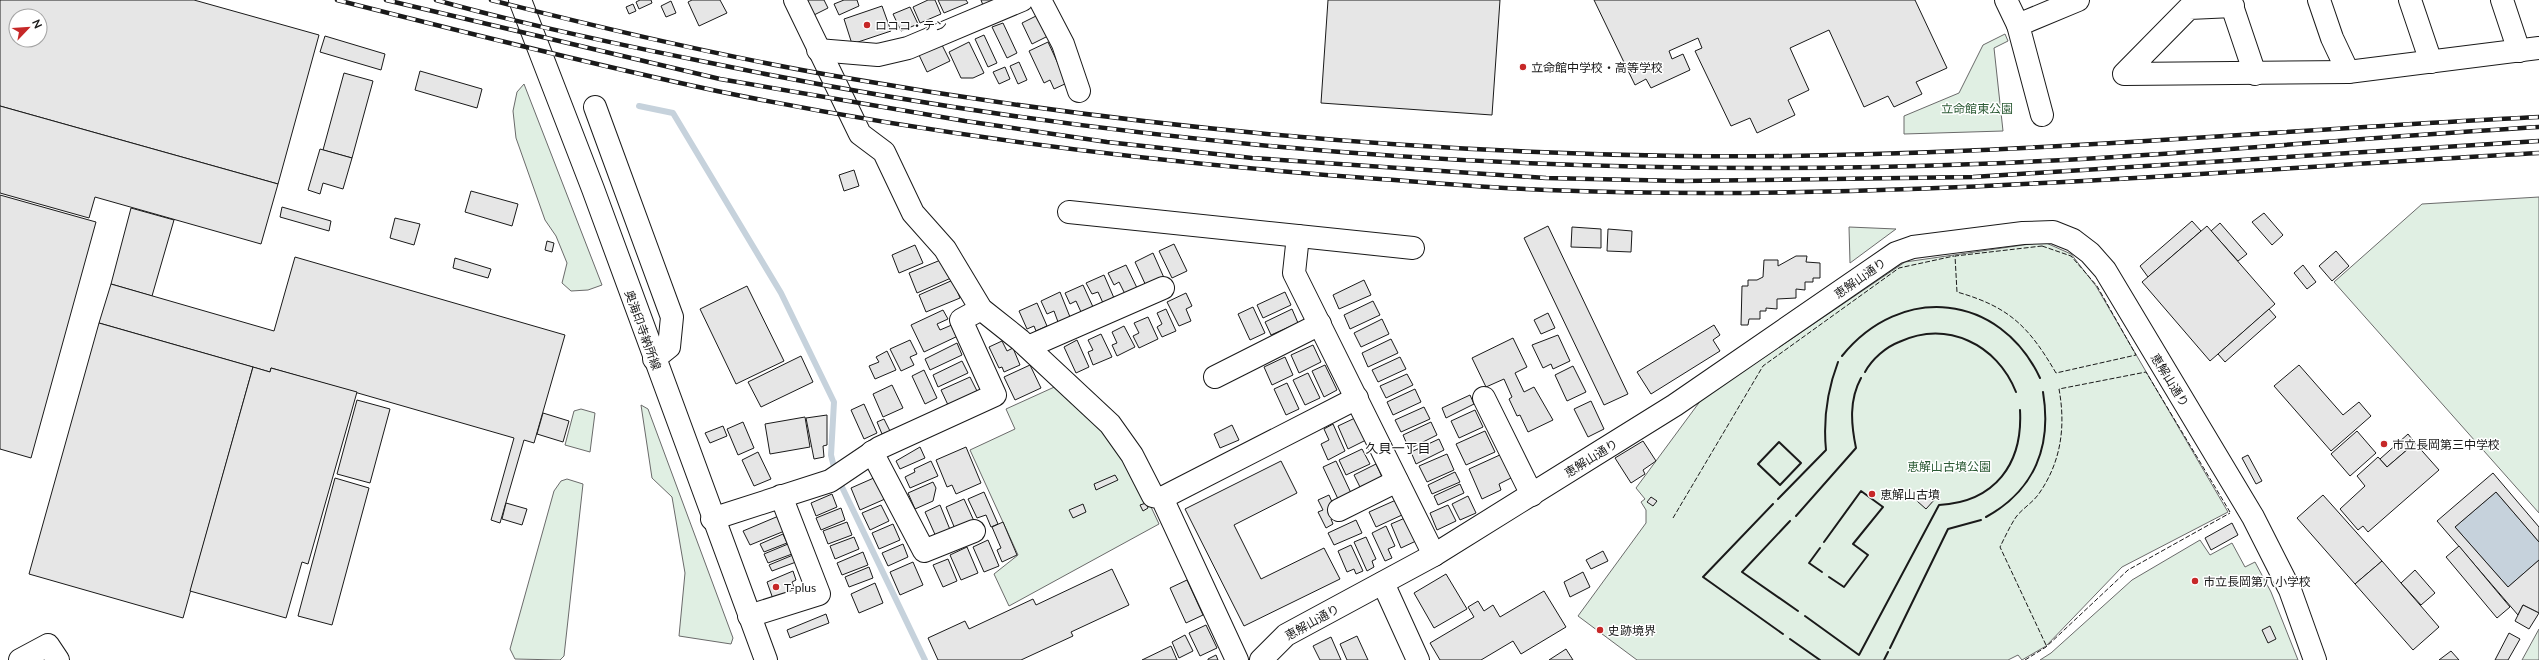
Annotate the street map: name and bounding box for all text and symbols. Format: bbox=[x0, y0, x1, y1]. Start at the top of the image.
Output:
north arrow bbox=[8, 8, 48, 48]
text: N bbox=[30, 17, 45, 30]
place label: ロココ・テン bbox=[875, 18, 947, 33]
marker: ロココ・テン bbox=[862, 20, 872, 30]
place label: 立命館中学校・高等学校 bbox=[1531, 60, 1663, 75]
marker: 立命館中学校・高等学校 bbox=[1518, 62, 1528, 72]
park label: 立命館東公園 bbox=[1941, 101, 2013, 116]
street label: 恵解山通り bbox=[1831, 255, 1889, 301]
street label: 奥海印寺納所線 bbox=[622, 288, 664, 372]
street label: 恵解山通り bbox=[2148, 351, 2192, 409]
street label: 恵解山通り bbox=[1562, 436, 1620, 480]
place label: 市立長岡第三中学校 bbox=[2392, 437, 2500, 452]
marker: 市立長岡第三中学校 bbox=[2379, 439, 2389, 449]
district label: 久貝一丁目 bbox=[1365, 440, 1431, 456]
park label: 恵解山古墳公園 bbox=[1907, 459, 1991, 474]
place label: 恵解山古墳 bbox=[1880, 487, 1940, 502]
marker: 恵解山古墳 bbox=[1867, 489, 1877, 499]
place label: 市立長岡第八小学校 bbox=[2203, 574, 2311, 589]
marker: 市立長岡第八小学校 bbox=[2190, 576, 2200, 586]
place label: T-plus bbox=[784, 580, 816, 595]
marker: T-plus bbox=[771, 582, 781, 592]
street label: 恵解山通り bbox=[1282, 601, 1342, 643]
place label: 史跡境界 bbox=[1608, 623, 1656, 638]
marker: 史跡境界 bbox=[1595, 625, 1605, 635]

